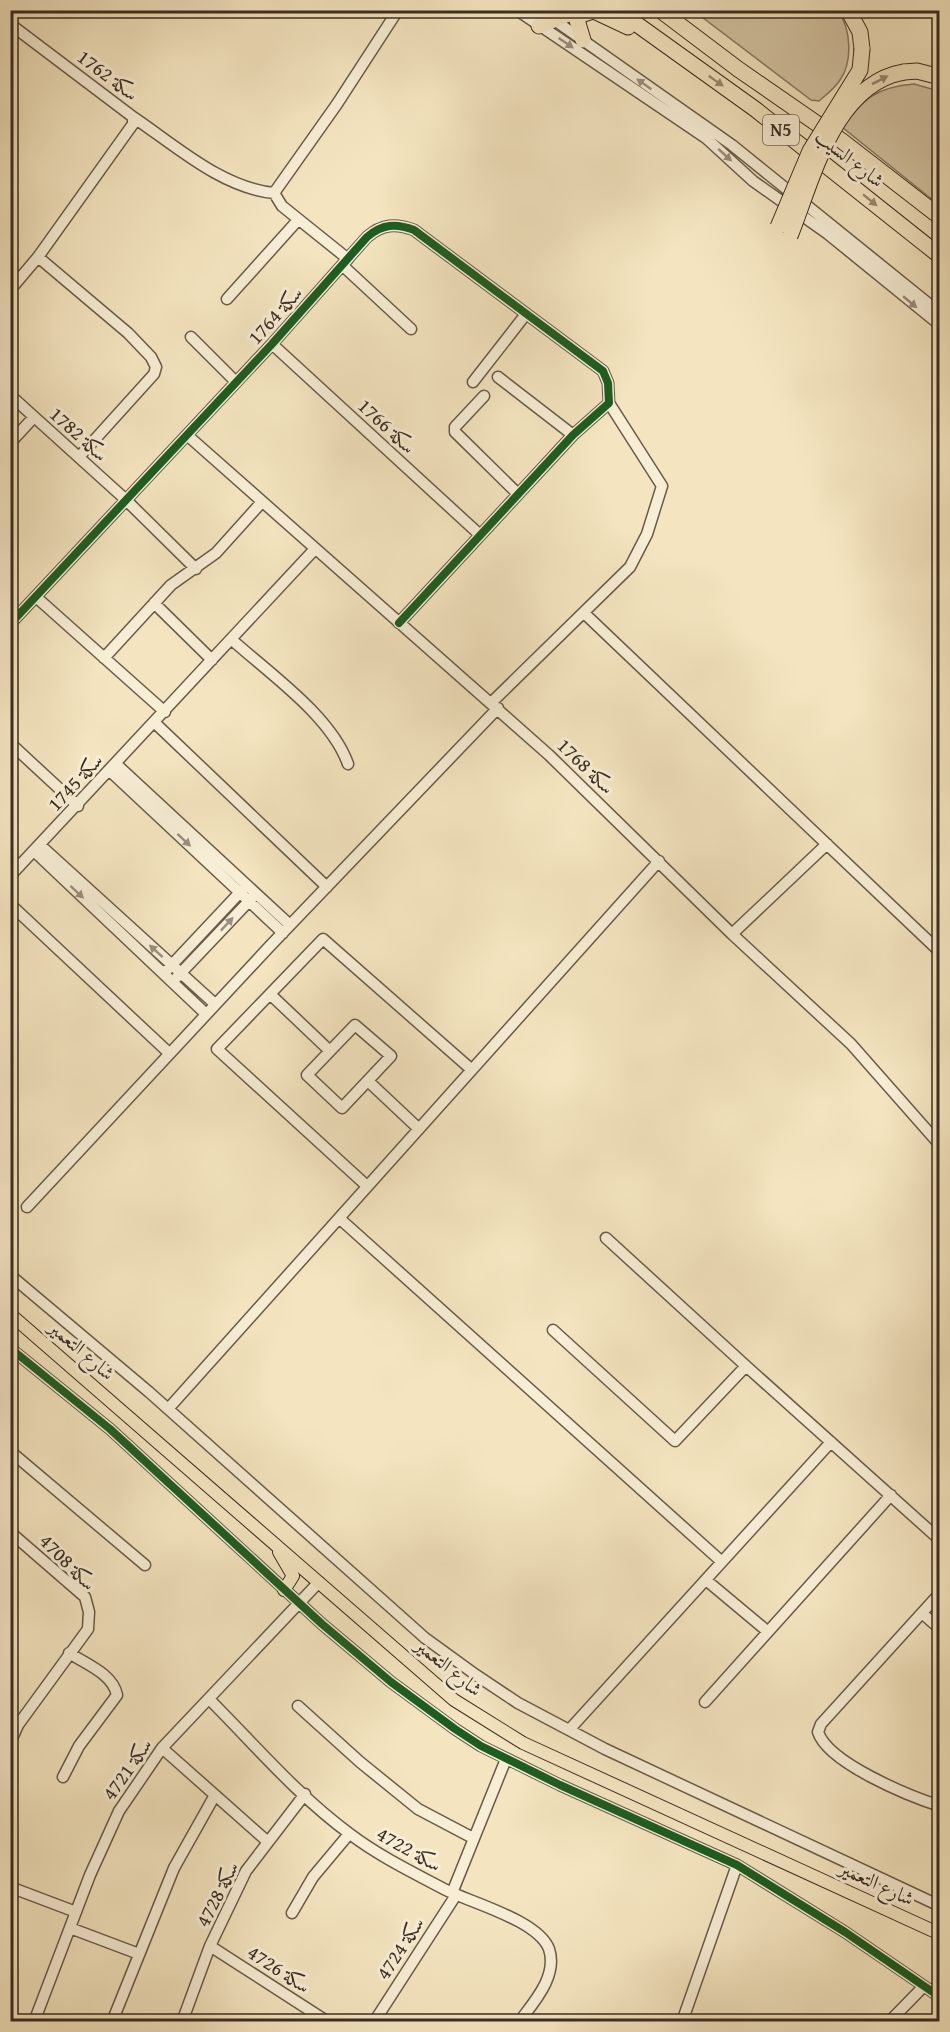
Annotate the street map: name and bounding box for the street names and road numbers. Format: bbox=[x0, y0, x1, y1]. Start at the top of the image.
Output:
street label: سكة 1762 bbox=[72, 42, 145, 107]
road number: N5 bbox=[763, 115, 799, 145]
street label: شارع السيب bbox=[807, 121, 891, 197]
street label: سكة 1764 bbox=[240, 279, 309, 350]
street label: سكة 1766 bbox=[352, 391, 423, 460]
street label: سكة 1782 bbox=[44, 399, 115, 468]
street label: سكة 1768 bbox=[551, 731, 622, 800]
street label: سكة 1745 bbox=[40, 746, 109, 817]
street label: شارع التعمير bbox=[39, 1311, 122, 1390]
street label: سكة 4708 bbox=[33, 1527, 103, 1597]
street label: شارع التعمير bbox=[405, 1629, 489, 1706]
street label: سكة 4721 bbox=[95, 1732, 159, 1806]
street label: سكة 4722 bbox=[371, 1819, 447, 1878]
street label: شارع التعمير bbox=[832, 1852, 919, 1916]
street label: سكة 4728 bbox=[188, 1856, 245, 1932]
street label: سكة 4724 bbox=[368, 1910, 431, 1985]
street label: سكة 4726 bbox=[242, 1937, 317, 2000]

